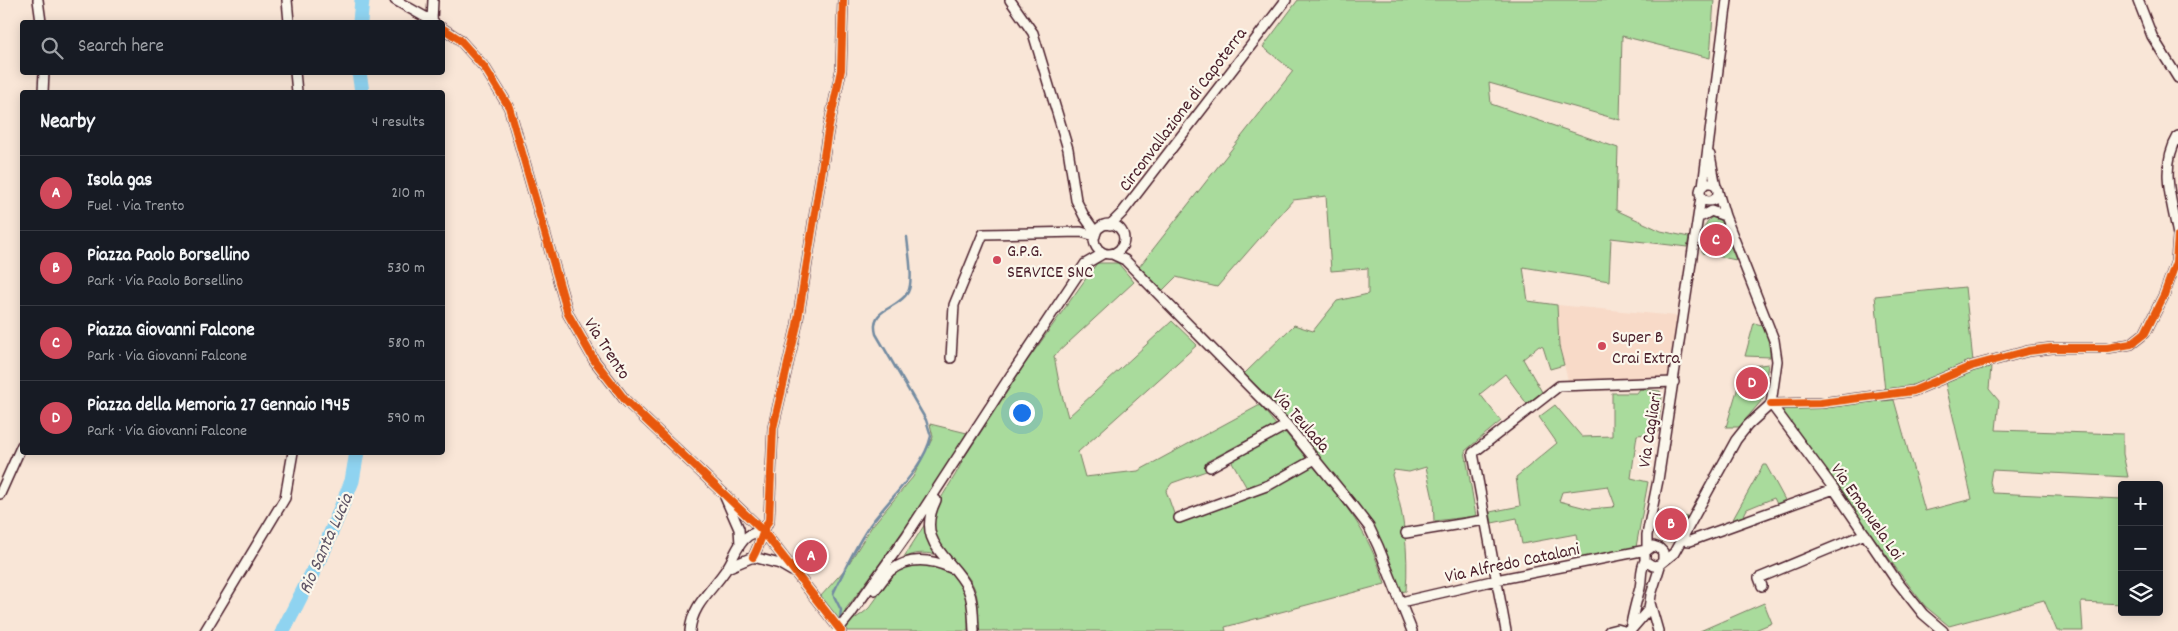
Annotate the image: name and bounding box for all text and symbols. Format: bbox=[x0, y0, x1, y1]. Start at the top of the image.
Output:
search box bbox=[20, 20, 445, 75]
street label: Circonvallazione di Capoterra bbox=[1114, 23, 1254, 198]
icon: search bbox=[38, 34, 66, 62]
text: Search here bbox=[78, 34, 164, 61]
text: Nearby bbox=[40, 108, 95, 138]
text: 4 results bbox=[372, 111, 425, 134]
text: Isola gas bbox=[87, 168, 152, 195]
text: A bbox=[52, 182, 60, 205]
text: 210 m bbox=[391, 182, 425, 205]
text: Fuel · Via Trento bbox=[87, 195, 184, 218]
pin: C bbox=[1700, 221, 1732, 259]
place label: G.P.G. SERVICE SNC bbox=[1007, 240, 1093, 286]
text: Piazza Paolo Borsellino bbox=[87, 243, 250, 270]
marker: G.P.G. SERVICE SNC bbox=[991, 254, 1003, 266]
text: B bbox=[52, 257, 60, 280]
text: 530 m bbox=[387, 257, 425, 280]
text: Park · Via Paolo Borsellino bbox=[87, 270, 243, 293]
street label: Via Trento bbox=[577, 313, 635, 385]
text: Piazza Giovanni Falcone bbox=[87, 318, 255, 345]
place label: Super B Crai Extra bbox=[1612, 326, 1681, 372]
text: C bbox=[52, 332, 60, 355]
text: 580 m bbox=[388, 332, 425, 355]
marker: Super B Crai Extra bbox=[1596, 340, 1608, 352]
text: Park · Via Giovanni Falcone bbox=[87, 345, 247, 368]
pin: D bbox=[1736, 364, 1768, 402]
street label: Via Teulada bbox=[1265, 384, 1335, 459]
street label: Via Cagliari bbox=[1633, 391, 1670, 470]
text: Piazza della Memoria 27 Gennaio 1945 bbox=[87, 393, 350, 420]
your location bbox=[1009, 400, 1035, 426]
text: D bbox=[52, 407, 60, 430]
text: 590 m bbox=[387, 407, 425, 430]
text: Park · Via Giovanni Falcone bbox=[87, 420, 247, 443]
street label: Via Emanuela Loi bbox=[1823, 459, 1909, 566]
map controls bbox=[2118, 481, 2163, 616]
button: + bbox=[2118, 481, 2163, 526]
water label: Rio Santa Lucia bbox=[293, 489, 362, 599]
pin: B bbox=[1655, 505, 1687, 543]
button: − bbox=[2118, 526, 2163, 571]
pin: A bbox=[795, 537, 827, 575]
street label: Via Alfredo Catalani bbox=[1443, 538, 1582, 591]
button: layers bbox=[2118, 571, 2163, 616]

